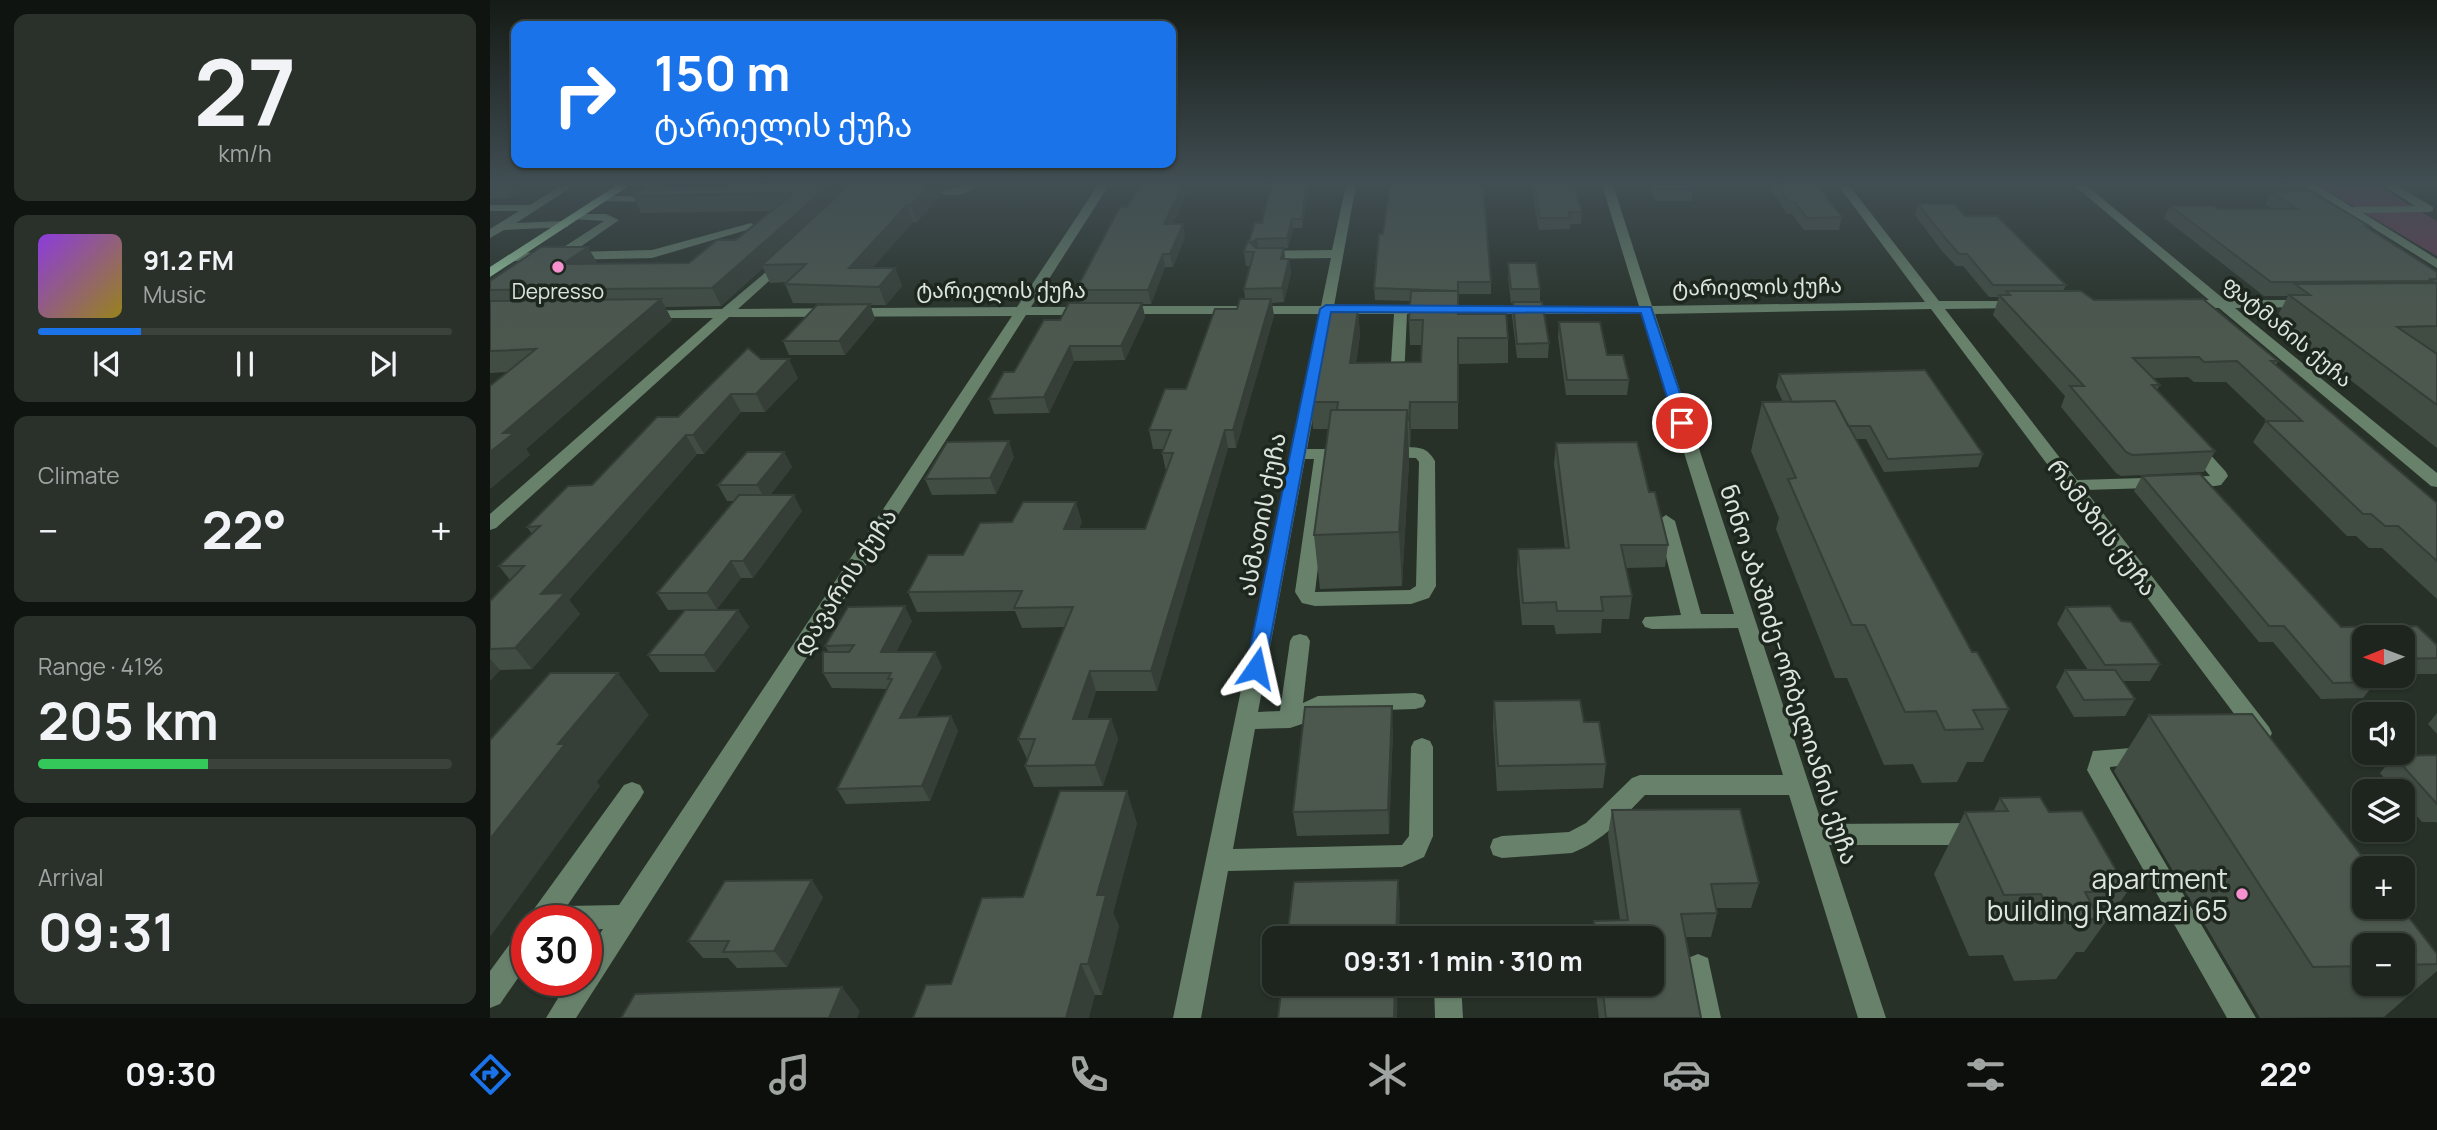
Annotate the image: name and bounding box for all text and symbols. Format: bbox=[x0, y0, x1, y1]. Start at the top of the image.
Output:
text: 27 bbox=[194, 29, 296, 153]
text: 150 m bbox=[654, 39, 790, 106]
icon: right bbox=[539, 49, 630, 140]
text: ტარიელის ქუჩა bbox=[654, 103, 912, 147]
text: km/h bbox=[218, 137, 272, 169]
text: 91.2 FM bbox=[143, 242, 234, 278]
marker: Depresso bbox=[550, 259, 566, 275]
street label: ფატმანის ქუჩა bbox=[2218, 269, 2358, 393]
street label: ტარიელის ქუჩა bbox=[1672, 271, 1842, 301]
street label: ტარიელის ქუჩა bbox=[916, 276, 1086, 304]
place label: Depresso bbox=[512, 277, 604, 305]
text: Music bbox=[143, 278, 206, 310]
icon: previous bbox=[88, 345, 126, 383]
icon: pause bbox=[226, 345, 264, 383]
icon: next bbox=[364, 345, 402, 383]
pin bbox=[1652, 393, 1712, 453]
icon: arrive bbox=[1663, 404, 1701, 442]
street label: ასმათის ქუჩა bbox=[1229, 430, 1293, 598]
street label: რამაზის ქუჩა bbox=[2041, 452, 2165, 602]
text: Climate bbox=[38, 459, 120, 491]
street label: ნინო აბაშიძე-ორბელიანის ქუჩა bbox=[1713, 480, 1867, 868]
text: 22° bbox=[202, 494, 287, 565]
street label: დავარის ქუჩა bbox=[784, 501, 904, 661]
text: − bbox=[38, 504, 59, 556]
text: + bbox=[430, 504, 452, 556]
north arrow bbox=[2352, 625, 2415, 688]
map controls bbox=[2352, 625, 2415, 996]
position arrow bbox=[1219, 631, 1293, 705]
text: Range · 41% bbox=[38, 650, 164, 682]
text: 205 km bbox=[38, 685, 219, 756]
button: sound bbox=[2352, 702, 2415, 765]
button: layers bbox=[2352, 779, 2415, 842]
button: + bbox=[2352, 856, 2415, 919]
place label: apartment building Ramazi 65 bbox=[1987, 859, 2228, 929]
text: Arrival bbox=[38, 861, 104, 893]
marker: apartment building Ramazi 65 bbox=[2234, 886, 2250, 902]
text: 09:31 bbox=[38, 896, 175, 967]
speed limit sign: 30 bbox=[511, 905, 602, 996]
button: − bbox=[2352, 933, 2415, 996]
text: 09:31 · 1 min · 310 m bbox=[1343, 943, 1583, 979]
icon: directions bbox=[466, 1050, 515, 1099]
icon: music bbox=[765, 1050, 814, 1099]
icon: phone bbox=[1064, 1050, 1113, 1099]
icon: climate bbox=[1363, 1050, 1412, 1099]
icon: car bbox=[1662, 1050, 1711, 1099]
icon: filters bbox=[1961, 1050, 2010, 1099]
text: 09:30 bbox=[125, 1052, 217, 1096]
text: 22° bbox=[2260, 1052, 2312, 1096]

